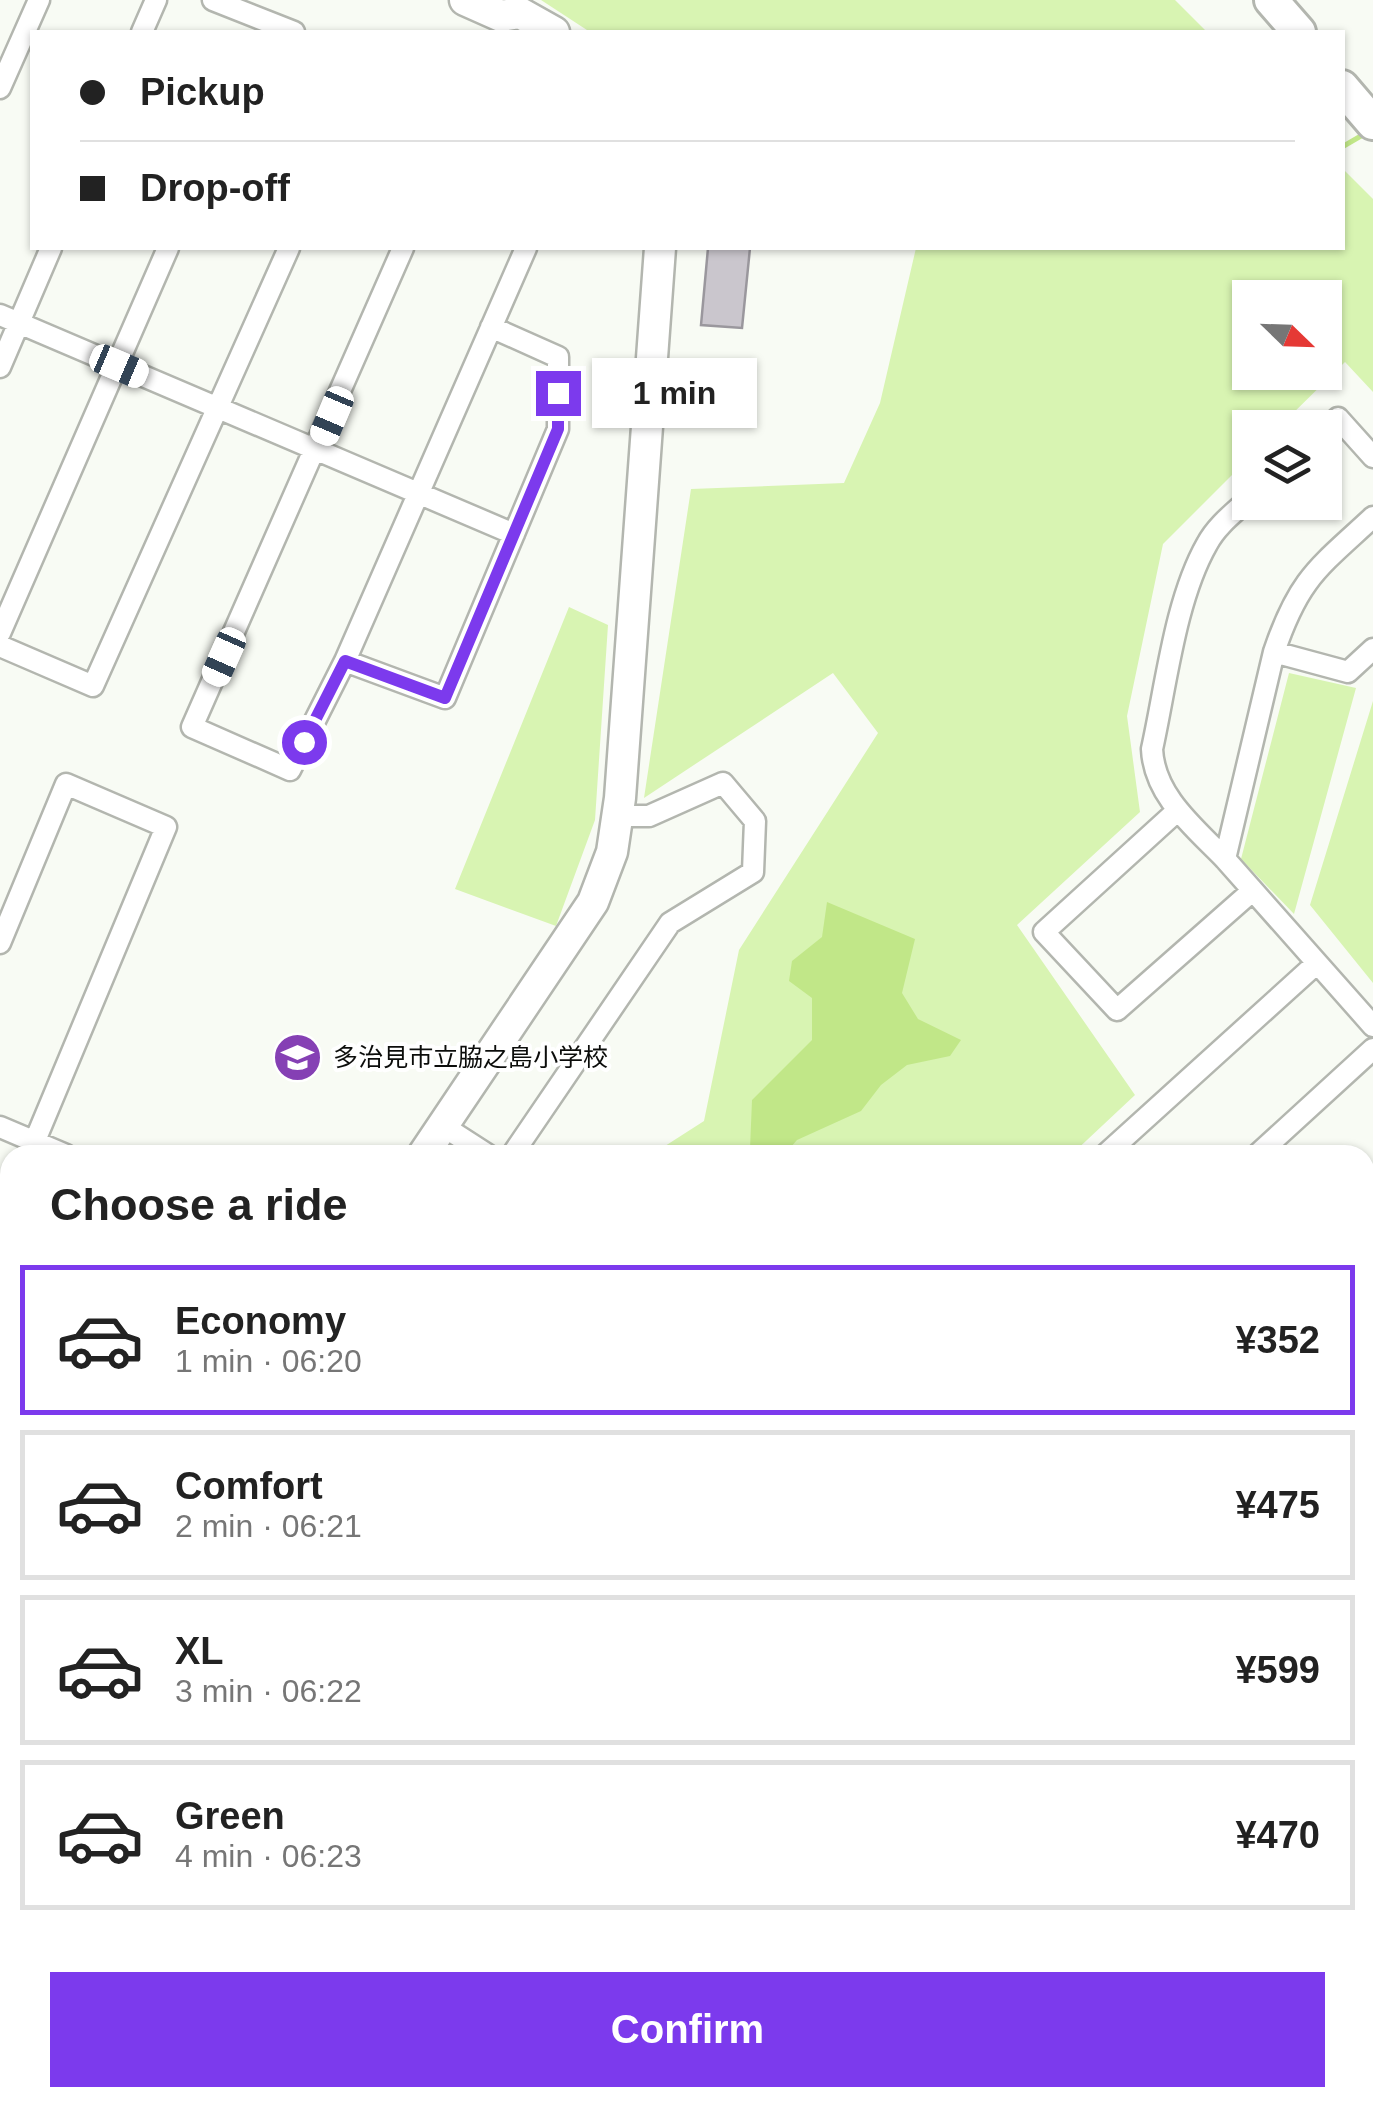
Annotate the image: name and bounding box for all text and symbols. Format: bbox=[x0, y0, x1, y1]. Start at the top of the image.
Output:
text: Pickup bbox=[140, 71, 265, 113]
text: Drop-off bbox=[140, 167, 290, 209]
north arrow bbox=[1232, 280, 1342, 390]
map controls bbox=[1232, 280, 1342, 520]
car bbox=[86, 340, 152, 392]
callout: 1 min bbox=[593, 358, 758, 428]
route end bbox=[536, 371, 581, 416]
text: 1 min bbox=[633, 375, 716, 411]
car bbox=[306, 383, 358, 449]
button: layers bbox=[1232, 410, 1342, 520]
car bbox=[198, 623, 250, 691]
route start bbox=[282, 720, 327, 765]
school or university icon: 多治見市立脇之島小学校 bbox=[272, 1031, 324, 1083]
place label: 多治見市立脇之島小学校 bbox=[333, 1043, 608, 1071]
text: Choose a ride bbox=[50, 1179, 348, 1230]
icon: car bbox=[55, 1295, 145, 1385]
text: Economy bbox=[175, 1300, 346, 1342]
text: ¥352 bbox=[1235, 1319, 1320, 1361]
text: 1 min · 06:20 bbox=[175, 1343, 362, 1379]
icon: car bbox=[55, 1460, 145, 1550]
text: Comfort bbox=[175, 1465, 323, 1507]
text: ¥475 bbox=[1235, 1484, 1320, 1526]
text: 2 min · 06:21 bbox=[175, 1508, 362, 1544]
icon: car bbox=[55, 1625, 145, 1715]
text: XL bbox=[175, 1630, 224, 1672]
text: ¥599 bbox=[1235, 1649, 1320, 1691]
text: 3 min · 06:22 bbox=[175, 1673, 362, 1709]
icon: car bbox=[55, 1790, 145, 1880]
text: Green bbox=[175, 1795, 285, 1837]
text: ¥470 bbox=[1235, 1814, 1320, 1856]
text: 4 min · 06:23 bbox=[175, 1838, 362, 1874]
button: Confirm bbox=[50, 1972, 1325, 2087]

